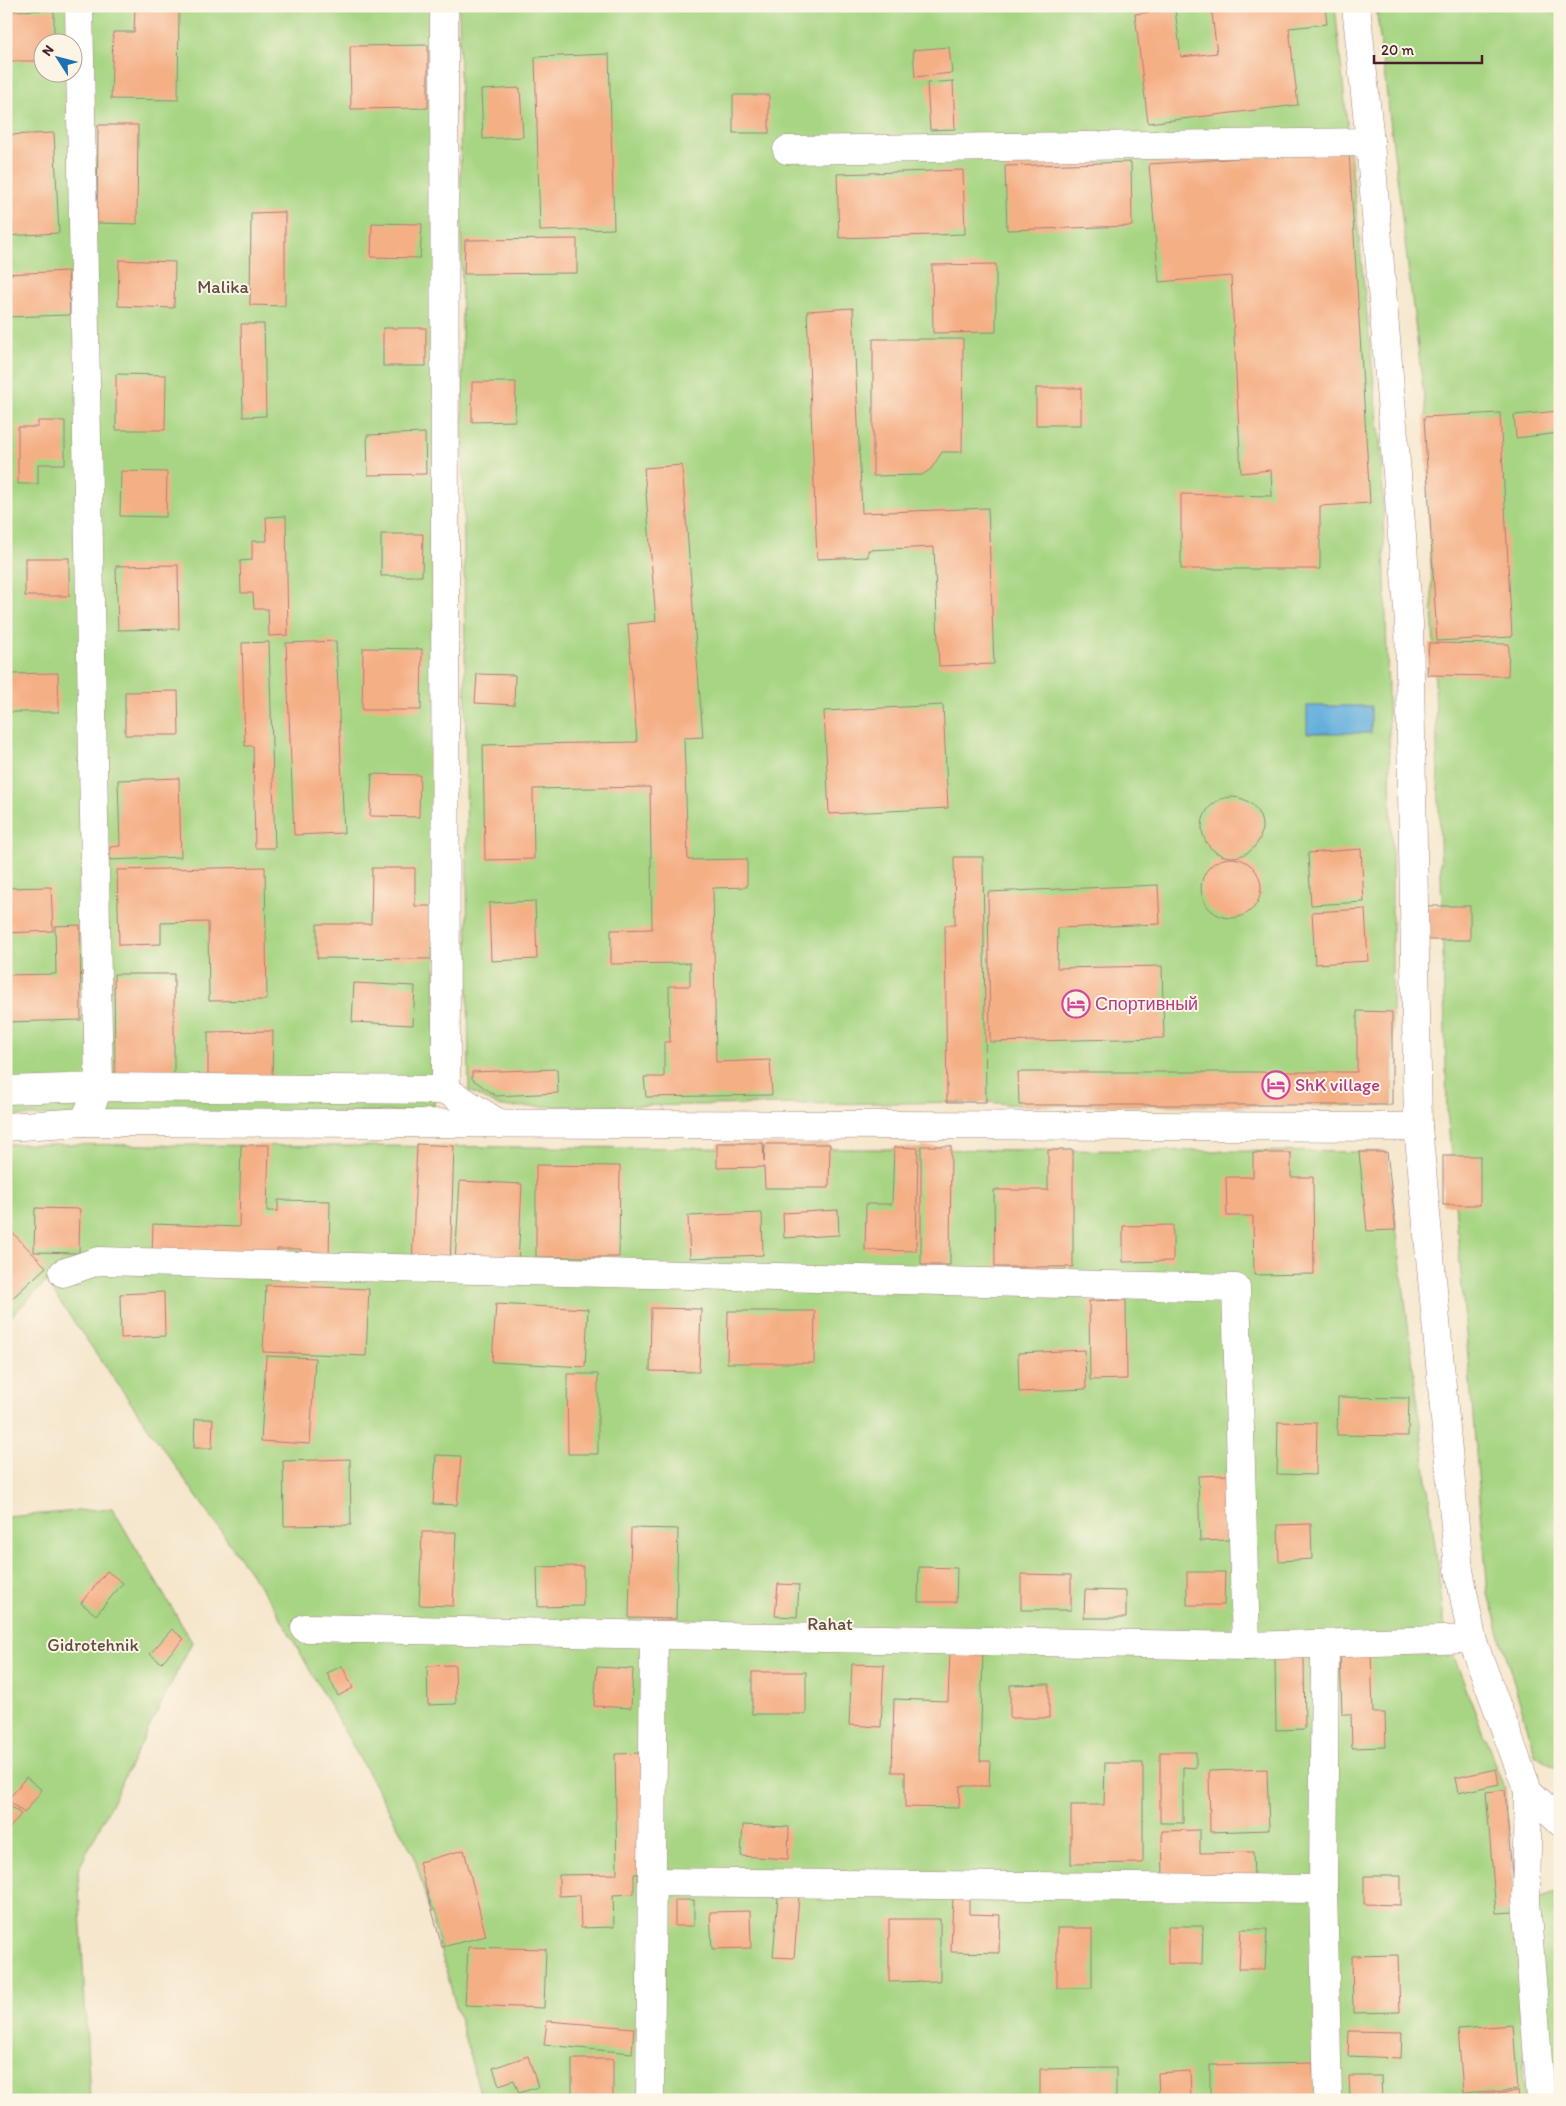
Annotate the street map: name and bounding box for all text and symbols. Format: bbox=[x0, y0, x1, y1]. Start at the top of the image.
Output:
north arrow bbox=[32, 32, 82, 82]
scale bar bbox=[1374, 32, 1481, 64]
text: 20 m bbox=[1381, 41, 1415, 59]
text: N bbox=[38, 42, 58, 59]
park label: Malika bbox=[197, 276, 250, 298]
hotel icon: Спортивный bbox=[1061, 989, 1091, 1019]
place label: Спортивный bbox=[1095, 993, 1198, 1015]
hotel icon: ShK village bbox=[1261, 1070, 1291, 1100]
place label: ShK village bbox=[1295, 1074, 1380, 1096]
park label: Rahat bbox=[807, 1613, 853, 1635]
park label: Gidrotehnik bbox=[47, 1634, 139, 1656]

